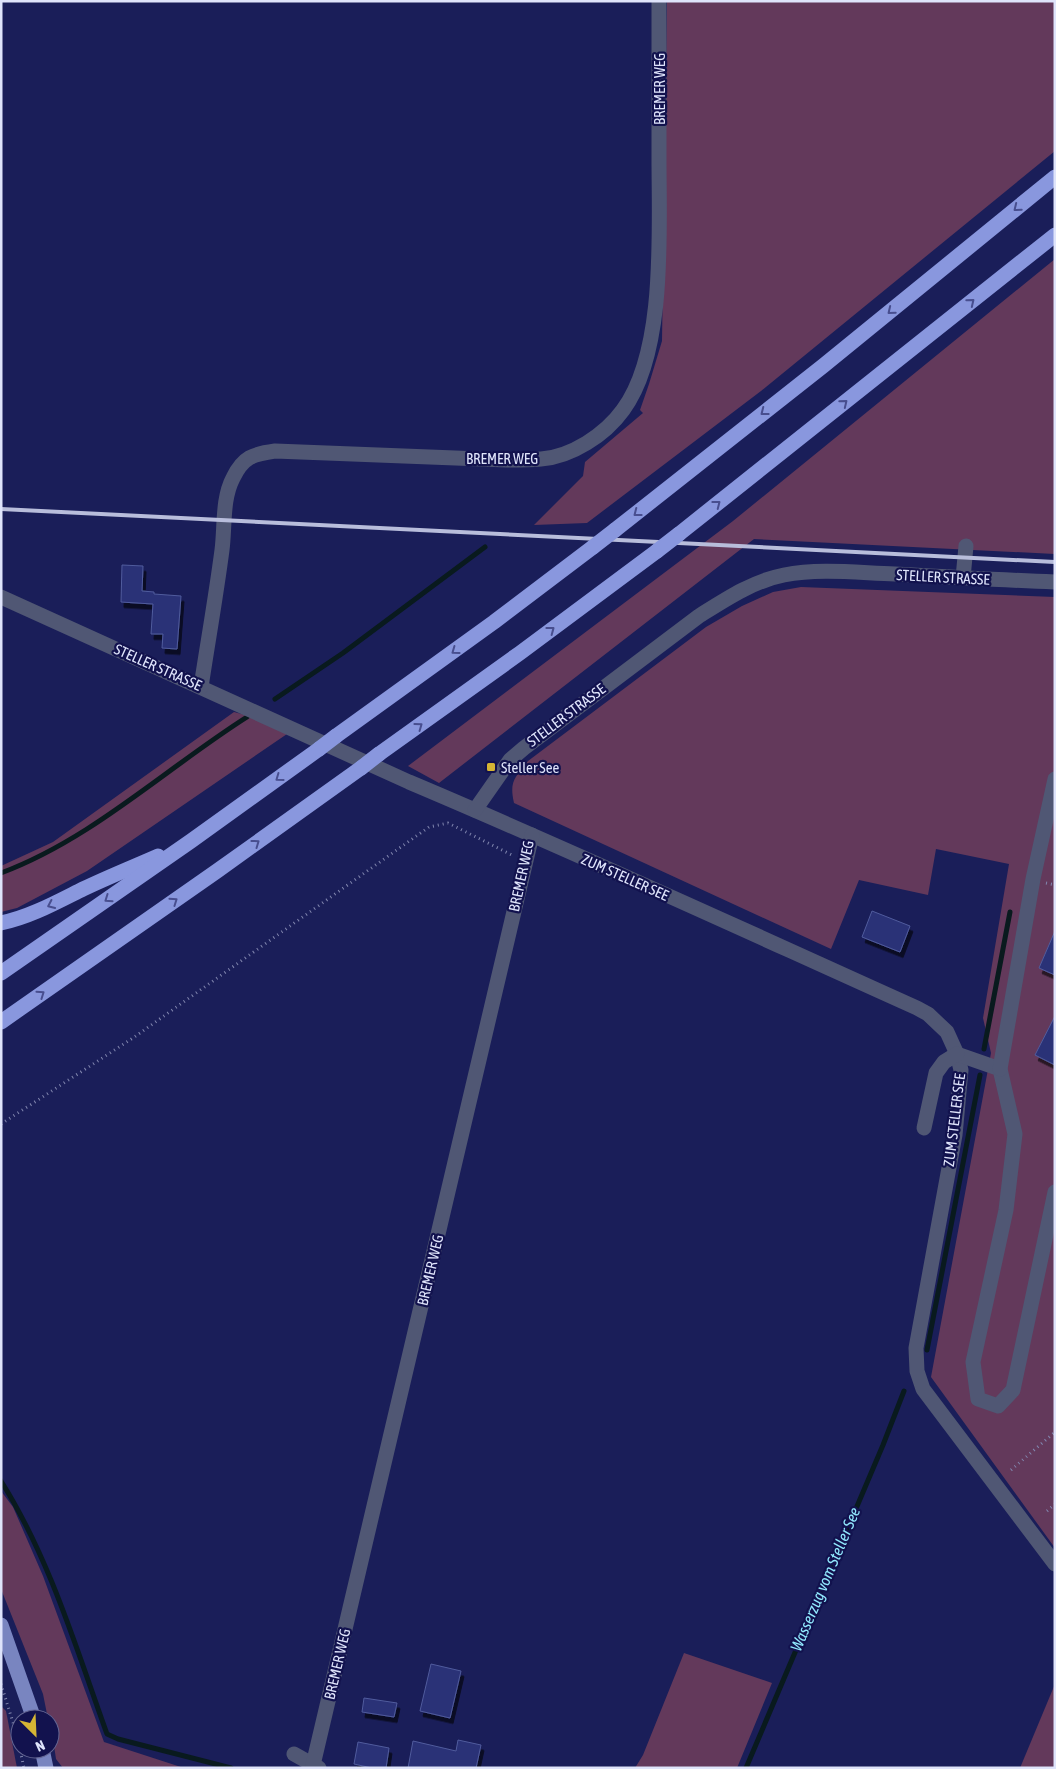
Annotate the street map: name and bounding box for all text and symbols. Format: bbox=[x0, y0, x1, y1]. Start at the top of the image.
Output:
street label: BREMER WEG bbox=[651, 53, 668, 125]
one-way arrow bbox=[1014, 203, 1023, 211]
one-way arrow bbox=[965, 299, 974, 307]
one-way arrow bbox=[888, 305, 897, 313]
one-way arrow bbox=[839, 400, 848, 409]
one-way arrow bbox=[761, 407, 770, 415]
street label: BREMER WEG bbox=[466, 450, 538, 467]
one-way arrow bbox=[711, 501, 721, 510]
one-way arrow bbox=[633, 507, 642, 516]
street label: STELLER STRASSE bbox=[896, 566, 991, 588]
one-way arrow bbox=[545, 628, 554, 636]
street label: STELLER STRASSE bbox=[112, 640, 205, 694]
one-way arrow bbox=[451, 645, 460, 654]
street label: STELLER STRASSE bbox=[524, 680, 609, 750]
one-way arrow bbox=[413, 723, 423, 732]
place label: Steller See bbox=[501, 759, 559, 776]
marker: Steller See bbox=[485, 761, 497, 773]
one-way arrow bbox=[276, 772, 285, 780]
street label: BREMER WEG bbox=[505, 839, 537, 913]
one-way arrow bbox=[250, 840, 260, 849]
street label: ZUM STELLER SEE bbox=[579, 850, 672, 904]
one-way arrow bbox=[104, 893, 114, 902]
one-way arrow bbox=[48, 898, 57, 908]
one-way arrow bbox=[168, 898, 178, 907]
one-way arrow bbox=[35, 991, 45, 1000]
street label: ZUM STELLER SEE bbox=[940, 1072, 968, 1167]
street label: BREMER WEG bbox=[414, 1233, 446, 1307]
water label: Wasserzug vom Steller See bbox=[787, 1504, 864, 1654]
street label: BREMER WEG bbox=[321, 1627, 353, 1701]
north arrow bbox=[10, 1709, 60, 1759]
text: N bbox=[33, 1737, 47, 1755]

